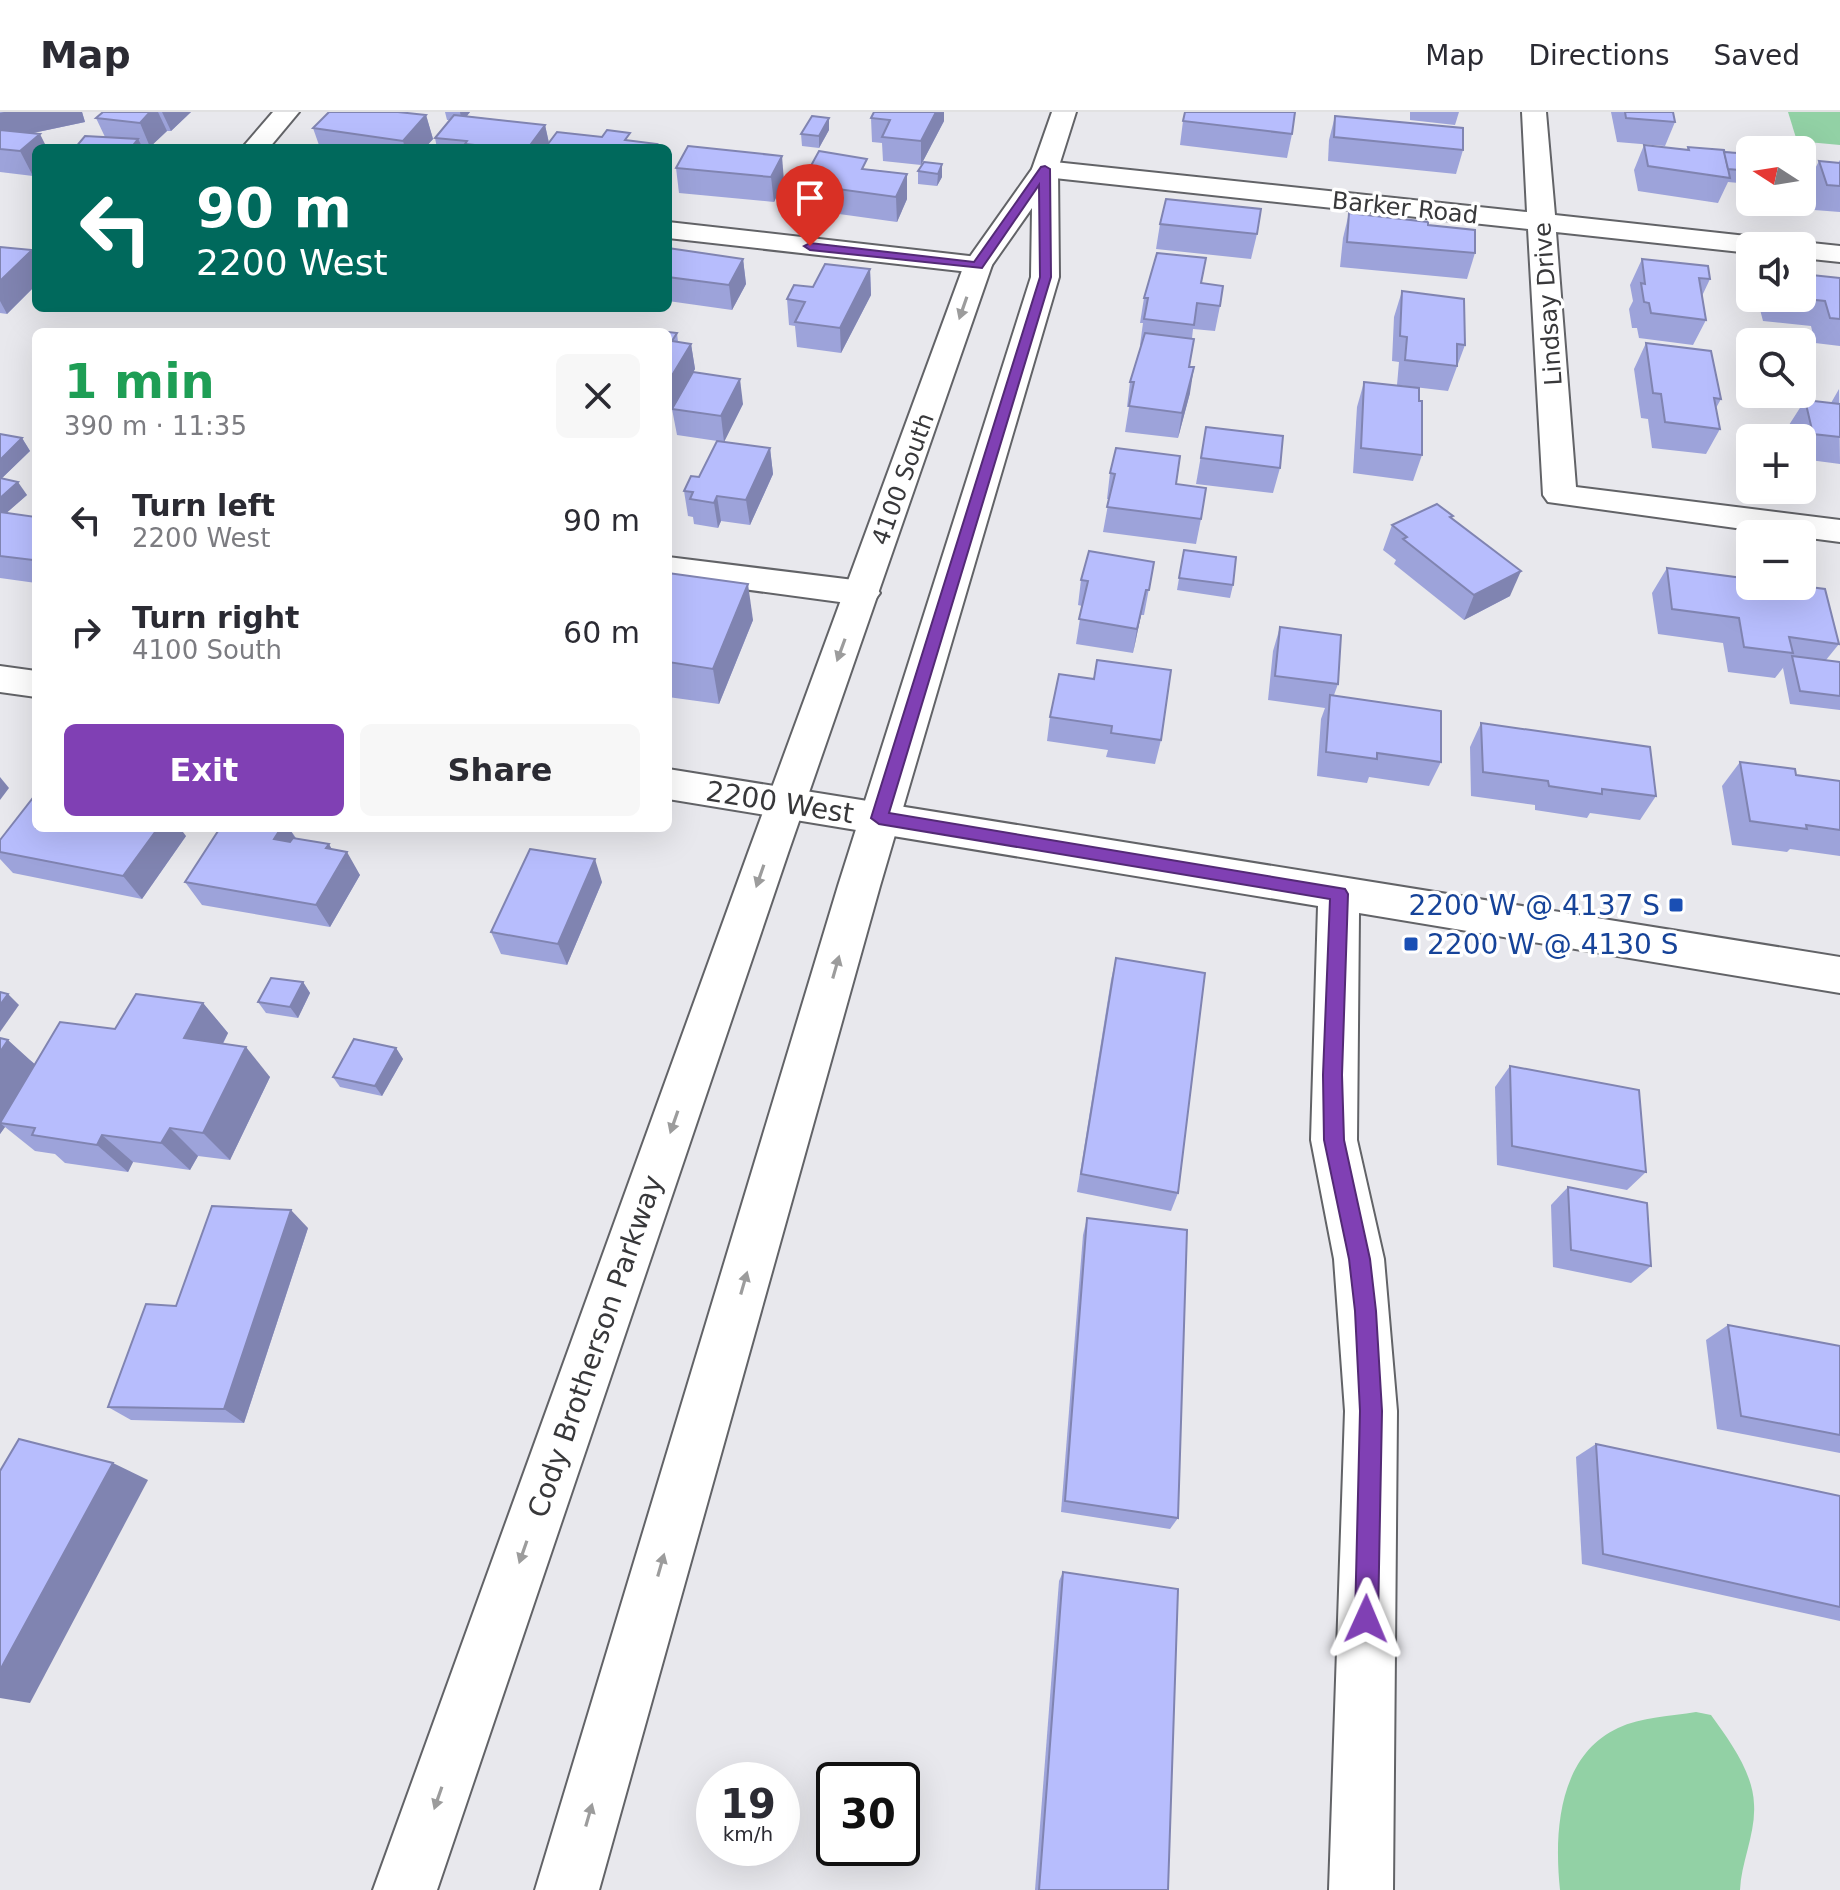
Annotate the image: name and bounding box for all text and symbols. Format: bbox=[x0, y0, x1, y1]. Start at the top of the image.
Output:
text: Map bbox=[40, 33, 131, 77]
text: Map bbox=[1425, 39, 1484, 72]
text: Directions bbox=[1528, 39, 1669, 72]
text: Saved bbox=[1713, 39, 1800, 72]
north arrow bbox=[1736, 136, 1816, 216]
map controls bbox=[1736, 136, 1816, 600]
pin bbox=[776, 164, 844, 246]
text: 90 m bbox=[196, 175, 352, 240]
icon: left bbox=[64, 176, 168, 280]
icon: arrive bbox=[788, 176, 832, 220]
street label: Barker Road bbox=[1331, 186, 1479, 230]
street label: Lindsay Drive bbox=[1528, 221, 1568, 387]
button: sound bbox=[1736, 232, 1816, 312]
text: 2200 West bbox=[196, 242, 388, 283]
one-way arrow bbox=[956, 296, 969, 320]
button: search bbox=[1736, 328, 1816, 408]
text: 1 min bbox=[64, 353, 215, 409]
button: close bbox=[556, 354, 640, 438]
street label: 4100 South bbox=[866, 409, 940, 549]
text: 390 m · 11:35 bbox=[64, 411, 247, 441]
button: + bbox=[1736, 424, 1816, 504]
text: Turn left bbox=[132, 488, 275, 523]
icon: left bbox=[64, 498, 108, 542]
text: 90 m bbox=[563, 503, 640, 538]
button: − bbox=[1736, 520, 1816, 600]
text: 2200 West bbox=[132, 523, 270, 553]
text: Turn right bbox=[132, 600, 299, 635]
icon: right bbox=[64, 610, 108, 654]
text: 60 m bbox=[563, 615, 640, 650]
text: 4100 South bbox=[132, 635, 282, 665]
one-way arrow bbox=[834, 639, 847, 663]
button: Exit bbox=[64, 724, 344, 816]
button: Share bbox=[360, 724, 640, 816]
street label: 2200 West bbox=[704, 775, 856, 830]
one-way arrow bbox=[753, 865, 765, 889]
place label: 2200 W @ 4137 S bbox=[1408, 889, 1660, 922]
marker: 2200 W @ 4137 S bbox=[1667, 896, 1685, 914]
place label: 2200 W @ 4130 S bbox=[1427, 928, 1679, 961]
marker: 2200 W @ 4130 S bbox=[1402, 935, 1420, 953]
one-way arrow bbox=[830, 955, 842, 980]
one-way arrow bbox=[667, 1110, 679, 1134]
street label: Cody Brotherson Parkway bbox=[521, 1171, 670, 1522]
one-way arrow bbox=[738, 1271, 751, 1295]
one-way arrow bbox=[517, 1540, 529, 1564]
one-way arrow bbox=[655, 1553, 668, 1577]
position arrow bbox=[1324, 1577, 1408, 1661]
speed limit sign: 30 bbox=[816, 1762, 920, 1866]
text: 19 bbox=[720, 1781, 776, 1827]
one-way arrow bbox=[431, 1786, 443, 1810]
one-way arrow bbox=[583, 1803, 595, 1828]
text: km/h bbox=[723, 1822, 773, 1846]

